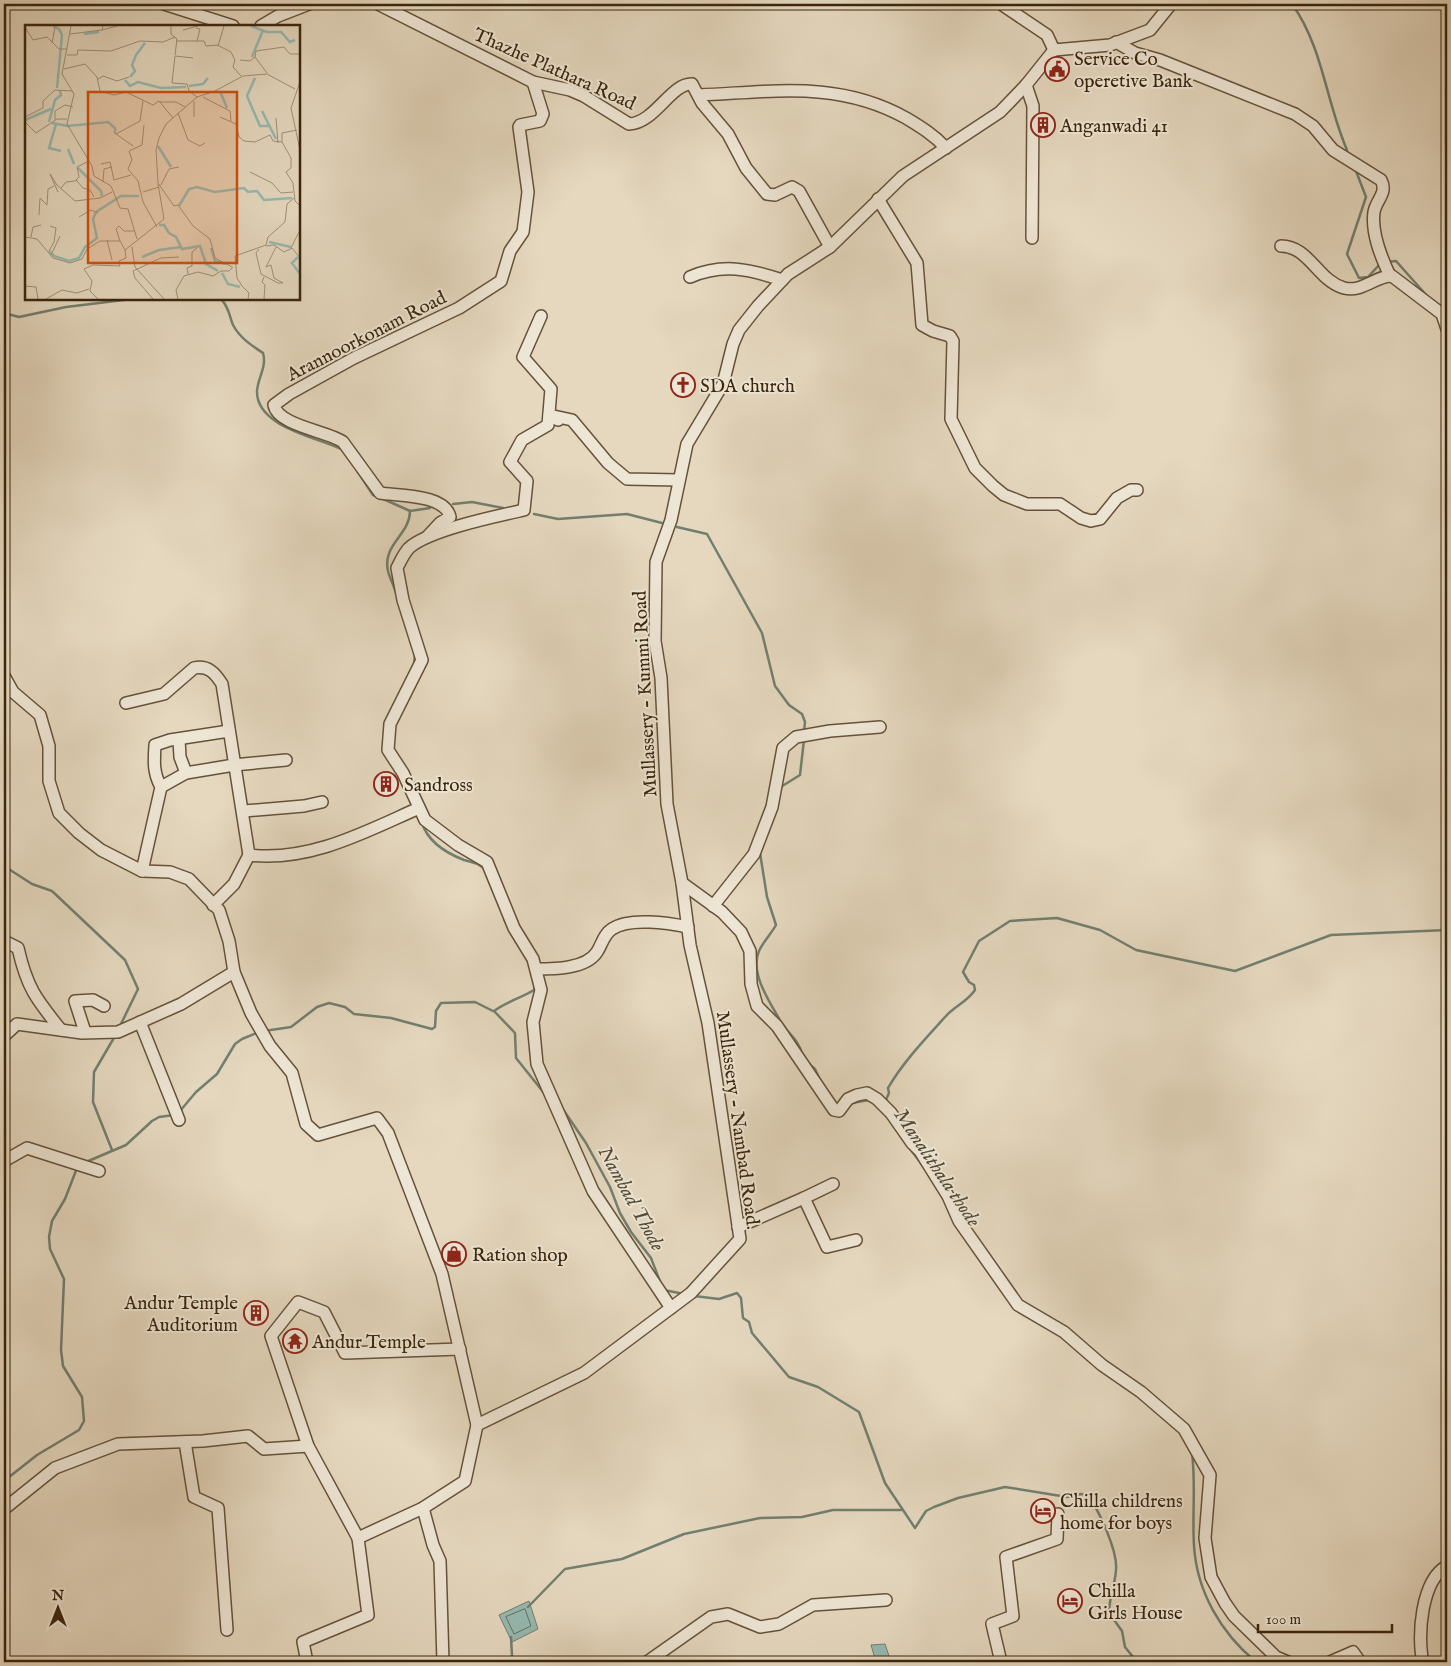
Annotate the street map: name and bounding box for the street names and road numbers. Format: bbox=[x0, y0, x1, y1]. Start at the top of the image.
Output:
street label: Thazhe Plathara Road bbox=[469, 23, 640, 117]
street label: Arannoorkonam Road bbox=[282, 286, 451, 388]
street label: Mullassery - Kummi Road bbox=[629, 589, 663, 798]
street label: Mullassery - Nambad Road. bbox=[710, 1010, 764, 1231]

